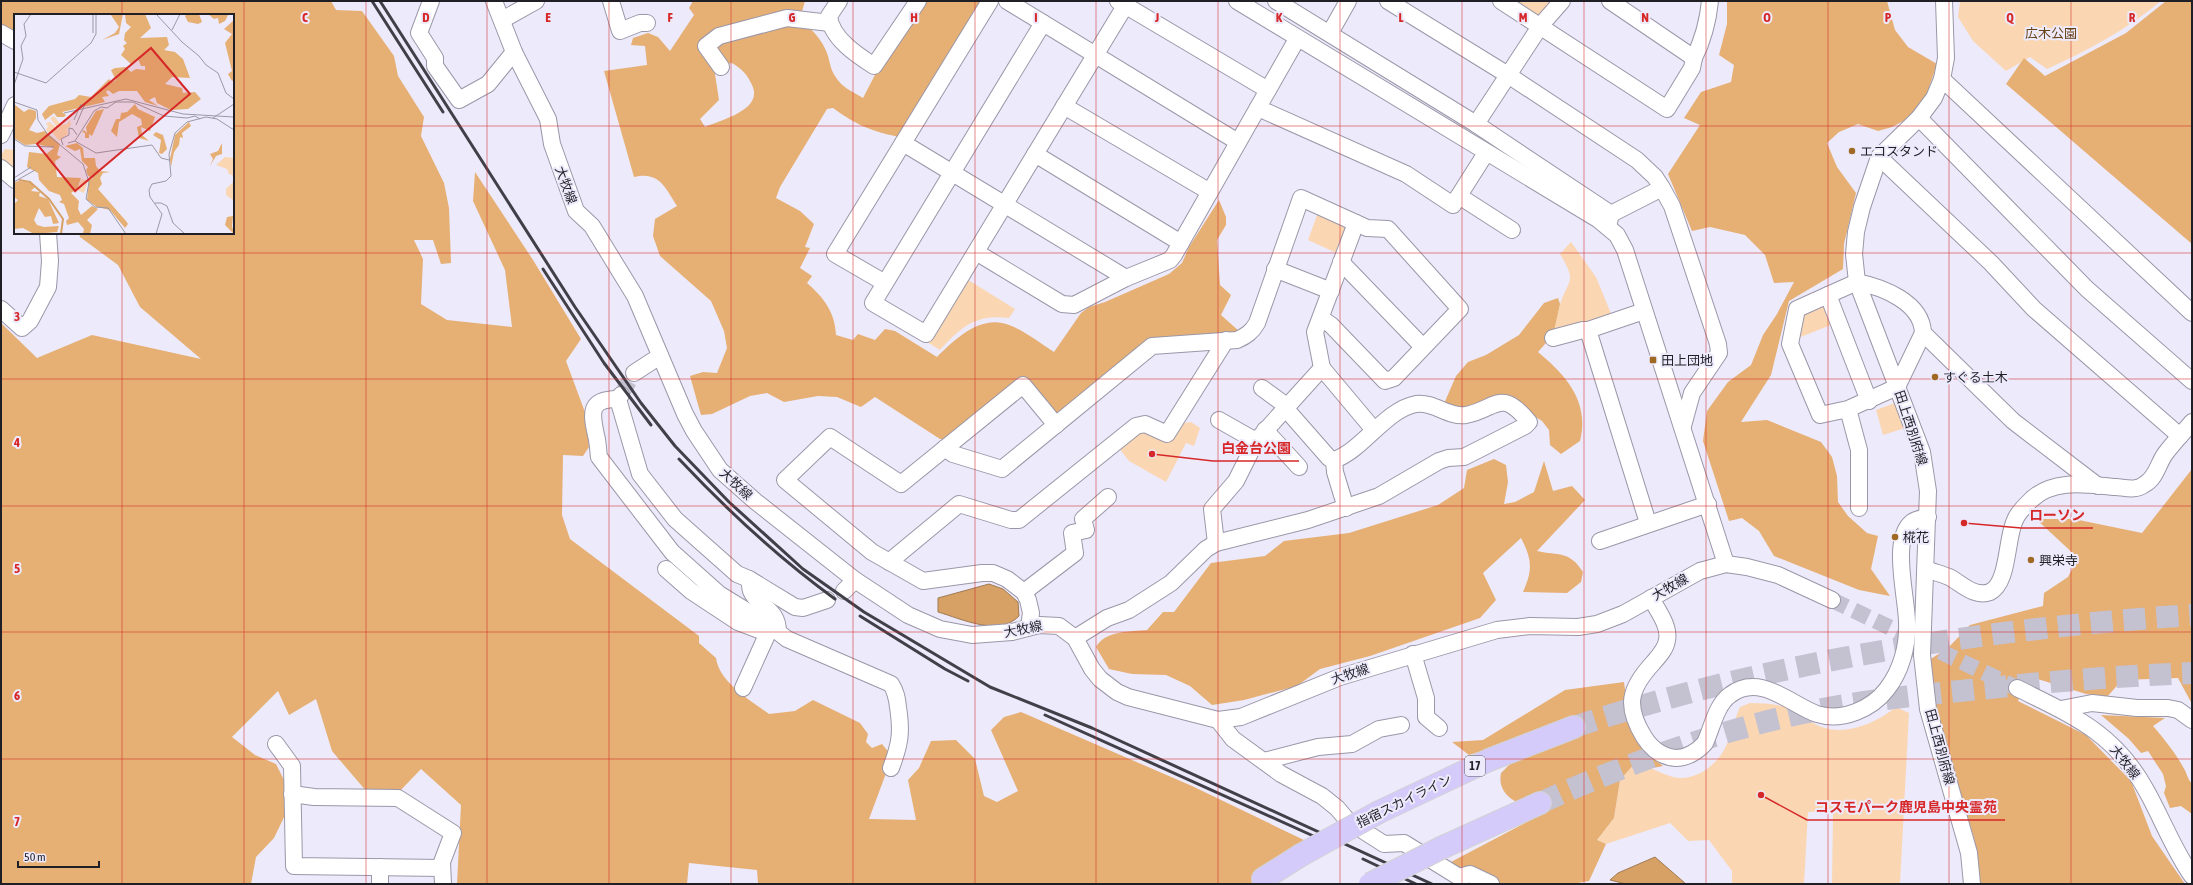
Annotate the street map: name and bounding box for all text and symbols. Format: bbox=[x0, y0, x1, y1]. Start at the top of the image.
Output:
text: C bbox=[302, 10, 308, 25]
text: D bbox=[422, 10, 430, 25]
text: E bbox=[545, 10, 551, 25]
text: F bbox=[667, 10, 673, 25]
text: G bbox=[789, 10, 796, 25]
text: H bbox=[910, 10, 918, 25]
text: I bbox=[1034, 10, 1038, 25]
text: J bbox=[1154, 10, 1159, 25]
text: K bbox=[1276, 10, 1283, 25]
text: L bbox=[1398, 10, 1404, 25]
text: M bbox=[1519, 10, 1528, 25]
text: N bbox=[1641, 10, 1649, 25]
text: O bbox=[1763, 10, 1771, 25]
text: P bbox=[1885, 10, 1892, 25]
text: Q bbox=[2006, 10, 2014, 25]
text: R bbox=[2129, 10, 2136, 25]
inset map bbox=[14, 14, 234, 234]
park label: 広木公園 bbox=[2025, 26, 2077, 41]
place label: エコスタンド bbox=[1860, 144, 1938, 159]
marker: エコスタンド bbox=[1847, 146, 1857, 156]
street label: 大牧線 bbox=[552, 164, 580, 206]
text: 3 bbox=[14, 309, 20, 324]
place label: 田上団地 bbox=[1661, 353, 1713, 368]
marker: 田上団地 bbox=[1648, 355, 1658, 365]
place label: すぐる土木 bbox=[1943, 370, 2008, 385]
marker: すぐる土木 bbox=[1930, 372, 1940, 382]
street label: 田上西別府線 bbox=[1892, 389, 1930, 467]
text: 4 bbox=[13, 435, 20, 450]
callout: 白金台公園 bbox=[1213, 435, 1299, 461]
text: 白金台公園 bbox=[1221, 440, 1291, 456]
street label: 大牧線 bbox=[717, 465, 755, 503]
callout: ローソン bbox=[2021, 502, 2093, 528]
text: ローソン bbox=[2029, 507, 2085, 523]
place label: 椛花 bbox=[1903, 530, 1929, 545]
marker: 椛花 bbox=[1890, 532, 1900, 542]
place label: 興栄寺 bbox=[2039, 553, 2078, 568]
marker: 興栄寺 bbox=[2026, 555, 2036, 565]
text: 5 bbox=[14, 561, 20, 576]
street label: 大牧線 bbox=[1649, 571, 1691, 603]
street label: 大牧線 bbox=[1002, 618, 1044, 640]
street label: 大牧線 bbox=[1329, 661, 1371, 687]
text: 6 bbox=[14, 688, 20, 703]
street label: 田上西別府線 bbox=[1923, 707, 1957, 787]
street label: 大牧線 bbox=[2107, 742, 2143, 782]
road number: 17 bbox=[1465, 756, 1485, 776]
street label: 指宿スカイライン bbox=[1354, 771, 1454, 831]
callout: コスモパーク鹿児島中央霊苑 bbox=[1807, 794, 2005, 820]
text: コスモパーク鹿児島中央霊苑 bbox=[1815, 799, 1997, 815]
text: 7 bbox=[14, 814, 20, 829]
scale bar bbox=[18, 843, 99, 869]
text: 50 m bbox=[24, 850, 46, 864]

